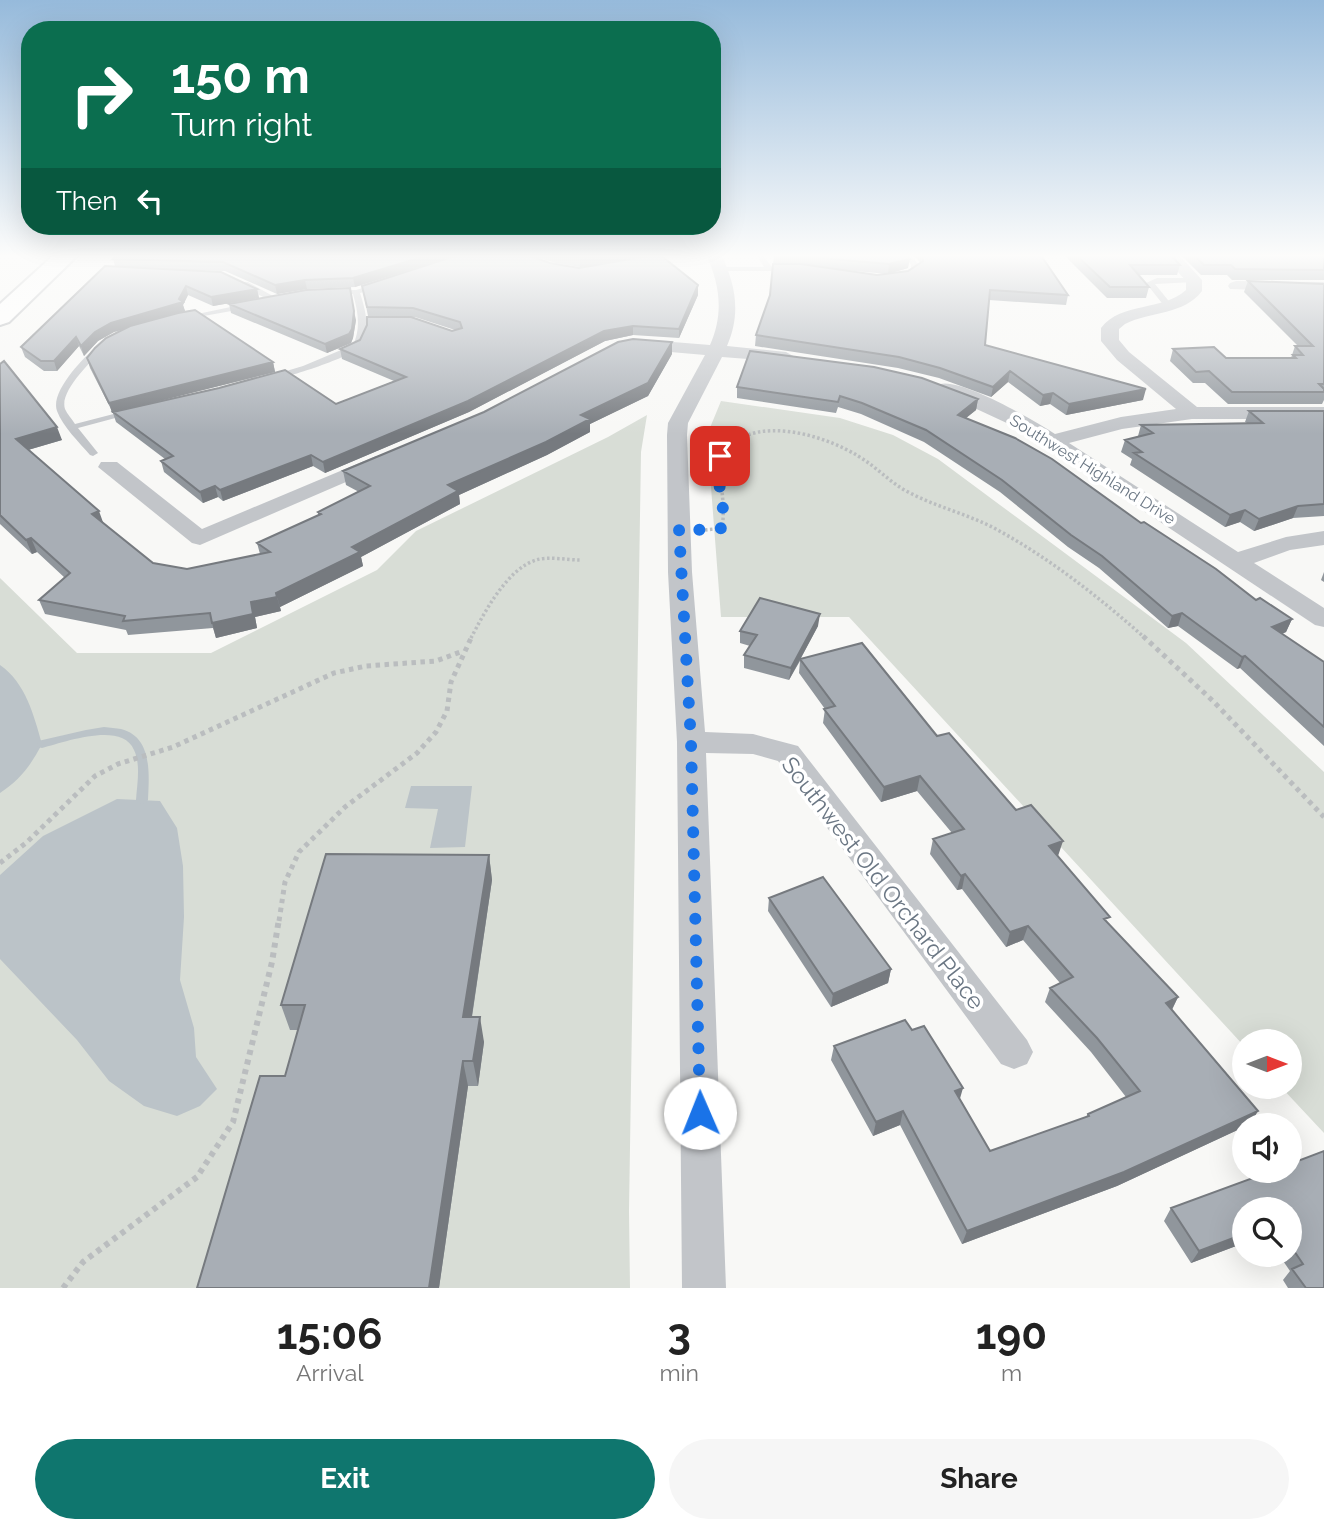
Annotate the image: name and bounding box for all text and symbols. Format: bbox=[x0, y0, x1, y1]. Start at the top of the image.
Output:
text: 150 m bbox=[171, 47, 310, 104]
icon: right bbox=[56, 49, 147, 140]
text: Turn right bbox=[171, 106, 312, 143]
icon: left bbox=[131, 182, 169, 220]
text: Then bbox=[56, 186, 117, 216]
street label: Southwest Highland Drive bbox=[1006, 411, 1179, 528]
pin bbox=[690, 426, 750, 486]
icon: arrive bbox=[701, 437, 739, 475]
street label: Southwest Old Orchard Place bbox=[776, 751, 990, 1014]
north arrow bbox=[1232, 1029, 1302, 1099]
map controls bbox=[1232, 1029, 1302, 1267]
position arrow bbox=[663, 1076, 737, 1150]
button: sound bbox=[1232, 1113, 1302, 1183]
button: search bbox=[1232, 1197, 1302, 1267]
text: 15:06 bbox=[277, 1310, 383, 1359]
text: 3 bbox=[667, 1310, 691, 1359]
text: 190 bbox=[976, 1310, 1047, 1359]
text: Arrival bbox=[296, 1359, 363, 1386]
text: min bbox=[659, 1359, 699, 1386]
text: m bbox=[1001, 1359, 1022, 1386]
button: Exit bbox=[35, 1439, 655, 1519]
button: Share bbox=[669, 1439, 1289, 1519]

